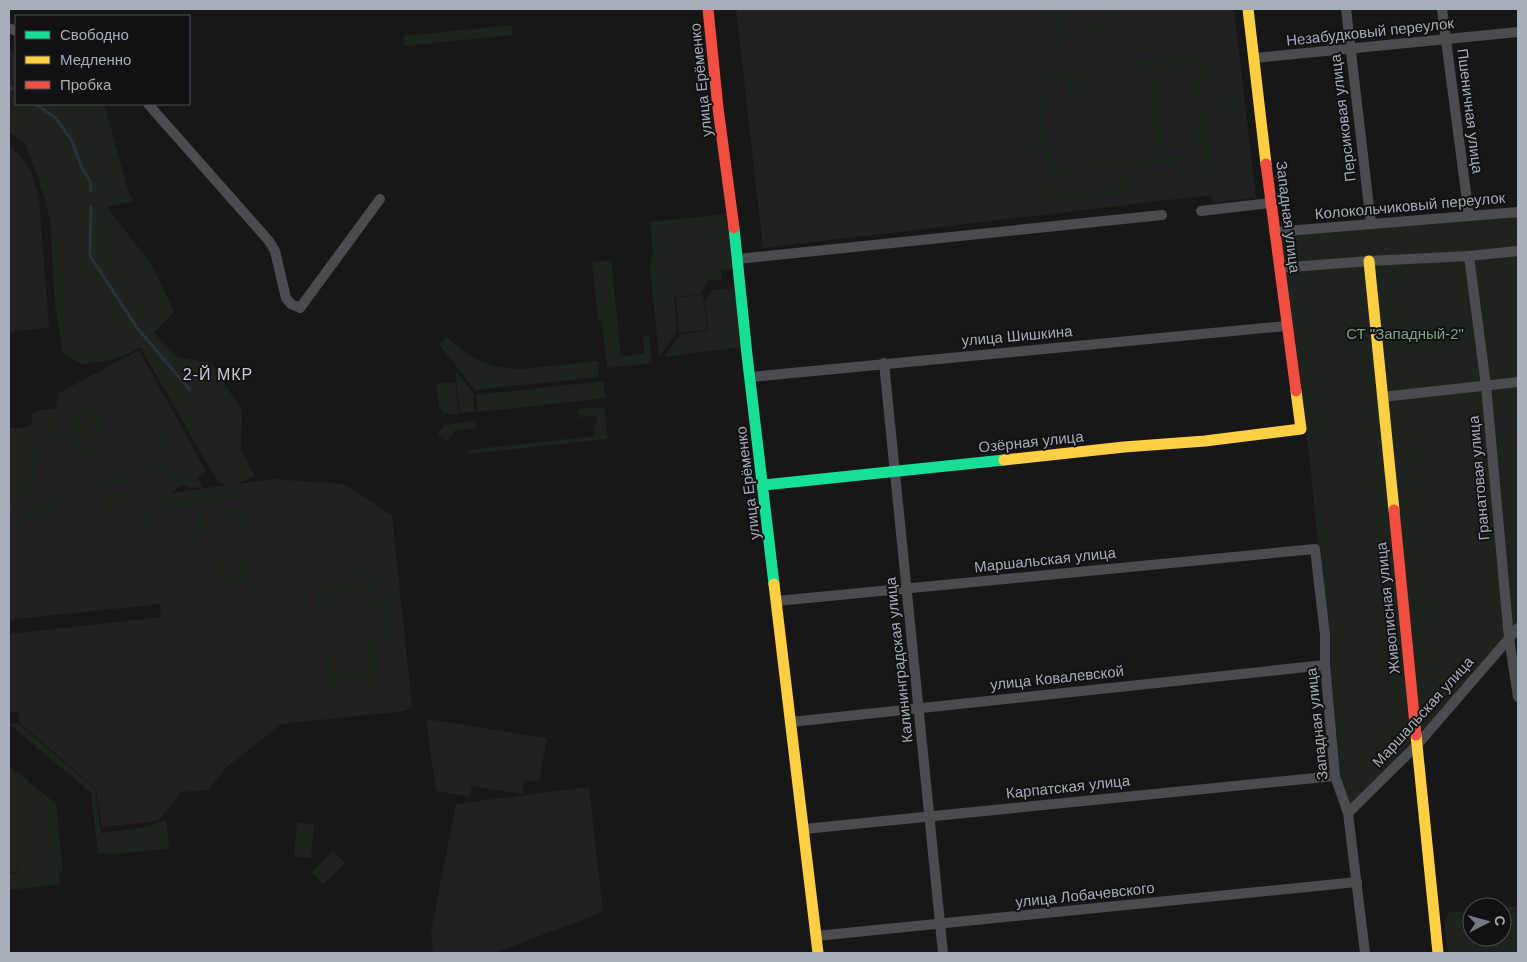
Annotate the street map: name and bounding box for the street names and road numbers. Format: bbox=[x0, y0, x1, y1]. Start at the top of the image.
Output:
street label: Незабудковый переулок bbox=[1285, 14, 1455, 49]
street label: улица Ерёменко bbox=[686, 22, 715, 138]
street label: Пшеничная улица bbox=[1454, 47, 1487, 175]
street label: Персиковая улица bbox=[1326, 53, 1359, 183]
street label: Западная улица bbox=[1273, 160, 1304, 275]
street label: Колокольчиковый переулок bbox=[1314, 189, 1506, 222]
street label: улица Шишкина bbox=[961, 322, 1074, 349]
street label: Гранатовая улица bbox=[1465, 414, 1492, 541]
street label: улица Ерёменко bbox=[732, 425, 763, 541]
street label: Озёрная улица bbox=[978, 427, 1085, 455]
street label: Живописная улица bbox=[1372, 541, 1403, 675]
street label: Маршальская улица bbox=[973, 544, 1117, 575]
street label: Калининградская улица bbox=[881, 576, 916, 744]
street label: Маршальская улица bbox=[1369, 653, 1477, 770]
street label: улица Ковалевской bbox=[989, 662, 1125, 693]
street label: Западная улица bbox=[1302, 666, 1331, 781]
street label: Карпатская улица bbox=[1005, 771, 1131, 801]
street label: улица Лобачевского bbox=[1015, 879, 1155, 910]

